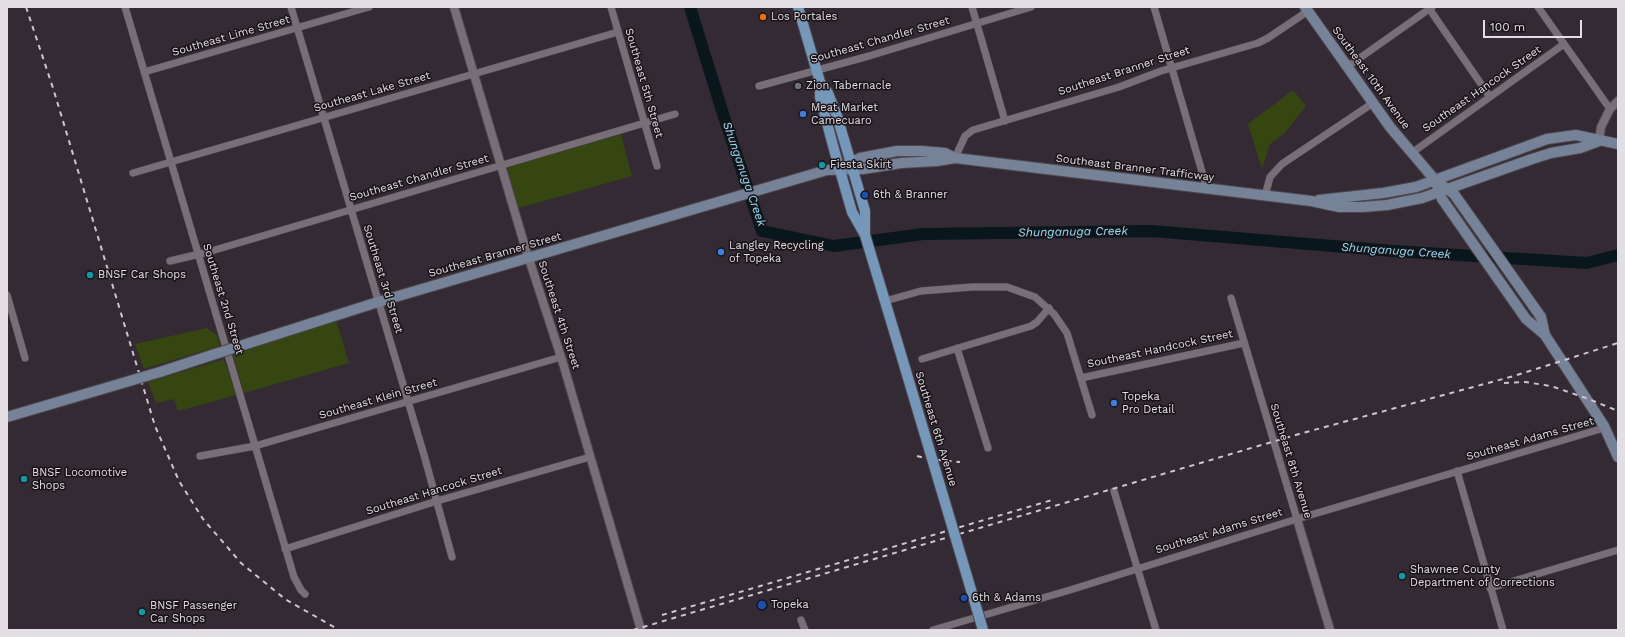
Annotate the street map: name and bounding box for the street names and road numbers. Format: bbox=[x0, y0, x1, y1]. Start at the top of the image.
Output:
street label: Southeast Lime Street bbox=[171, 13, 291, 59]
street label: Southeast Chandler Street bbox=[809, 14, 951, 66]
street label: Southeast 10th Avenue bbox=[1329, 24, 1413, 132]
street label: Southeast 5th Street bbox=[622, 27, 666, 139]
street label: Southeast Branner Street bbox=[1057, 43, 1191, 99]
street label: Southeast Hancock Street bbox=[1420, 43, 1544, 135]
street label: Southeast Lake Street bbox=[312, 69, 432, 115]
street label: Southeast Chandler Street bbox=[348, 152, 490, 204]
street label: Southeast Branner Trafficway bbox=[1055, 152, 1215, 184]
street label: Southeast 3rd Street bbox=[360, 223, 406, 335]
street label: Southeast Branner Street bbox=[427, 230, 563, 280]
street label: Southeast 2nd Street bbox=[200, 242, 246, 356]
street label: Southeast 4th Street bbox=[535, 259, 583, 371]
street label: Southeast Handcock Street bbox=[1086, 327, 1234, 371]
street label: Southeast 6th Avenue bbox=[912, 370, 960, 488]
street label: Southeast Klein Street bbox=[317, 376, 439, 422]
street label: Southeast 8th Avenue bbox=[1267, 402, 1315, 520]
street label: Southeast Adams Street bbox=[1465, 414, 1595, 464]
street label: Southeast Hancock Street bbox=[364, 464, 504, 518]
street label: Southeast Adams Street bbox=[1154, 505, 1284, 557]

